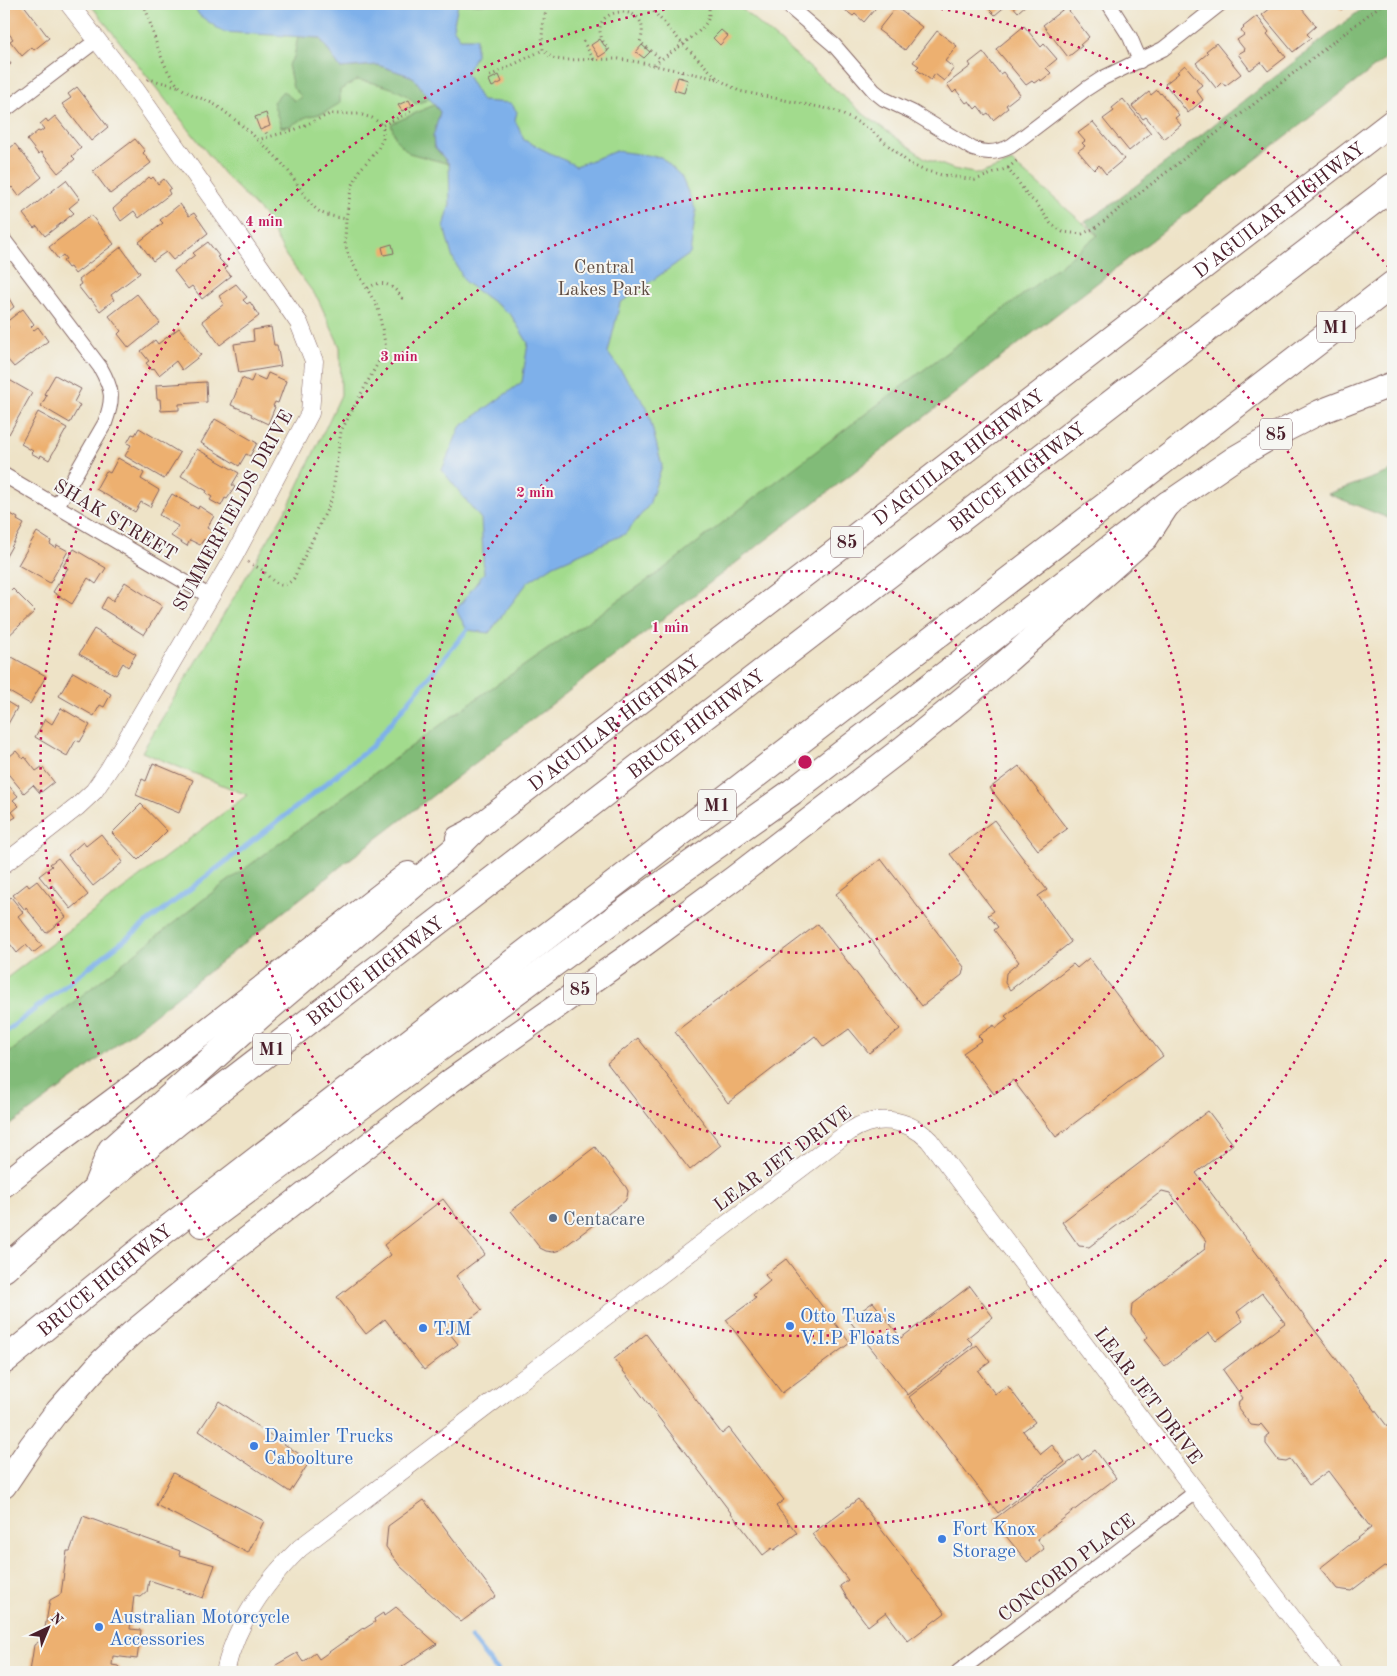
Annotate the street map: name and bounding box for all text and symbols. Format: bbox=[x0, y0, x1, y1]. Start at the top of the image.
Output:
street label: D'AGUILAR HIGHWAY bbox=[1191, 140, 1369, 283]
text: 4 min bbox=[245, 215, 283, 230]
park label: Central Lakes Park bbox=[557, 259, 651, 300]
road number: M1 bbox=[1317, 312, 1355, 342]
text: 3 min bbox=[380, 350, 418, 365]
street label: D'AGUILAR HIGHWAY bbox=[870, 387, 1048, 530]
street label: SUMMERFIELDS DRIVE bbox=[171, 408, 297, 615]
road number: 85 bbox=[1260, 418, 1292, 449]
street label: BRUCE HIGHWAY bbox=[946, 420, 1090, 536]
street label: SHAK STREET bbox=[50, 477, 179, 565]
text: 2 min bbox=[516, 486, 554, 501]
road number: 85 bbox=[831, 526, 863, 558]
text: 1 min bbox=[651, 621, 689, 636]
street label: D'AGUILAR HIGHWAY bbox=[526, 653, 704, 796]
street label: BRUCE HIGHWAY bbox=[625, 667, 769, 784]
centre of rings bbox=[796, 753, 814, 771]
road number: M1 bbox=[698, 790, 736, 820]
street label: BRUCE HIGHWAY bbox=[304, 914, 448, 1031]
road number: 85 bbox=[564, 974, 596, 1004]
road number: M1 bbox=[253, 1034, 291, 1064]
street label: LEAR JET DRIVE bbox=[711, 1104, 856, 1216]
place label: Centacare bbox=[563, 1211, 645, 1230]
marker: Centacare bbox=[547, 1212, 559, 1224]
street label: BRUCE HIGHWAY bbox=[35, 1222, 176, 1341]
place label: Otto Tuza's V.I.P Floats bbox=[800, 1308, 900, 1349]
marker: Otto Tuza's V.I.P Floats bbox=[784, 1320, 796, 1332]
place label: TJM bbox=[433, 1321, 471, 1340]
marker: TJM bbox=[417, 1322, 429, 1334]
street label: LEAR JET DRIVE bbox=[1090, 1325, 1204, 1468]
place label: Daimler Trucks Caboolture bbox=[264, 1428, 393, 1469]
marker: Daimler Trucks Caboolture bbox=[248, 1440, 260, 1452]
street label: CONCORD PLACE bbox=[996, 1512, 1139, 1626]
place label: Fort Knox Storage bbox=[952, 1521, 1036, 1562]
marker: Fort Knox Storage bbox=[936, 1533, 948, 1545]
north arrow bbox=[22, 1604, 72, 1654]
place label: Australian Motorcycle Accessories bbox=[109, 1609, 290, 1650]
text: N bbox=[48, 1611, 65, 1628]
marker: Australian Motorcycle Accessories bbox=[93, 1621, 105, 1633]

